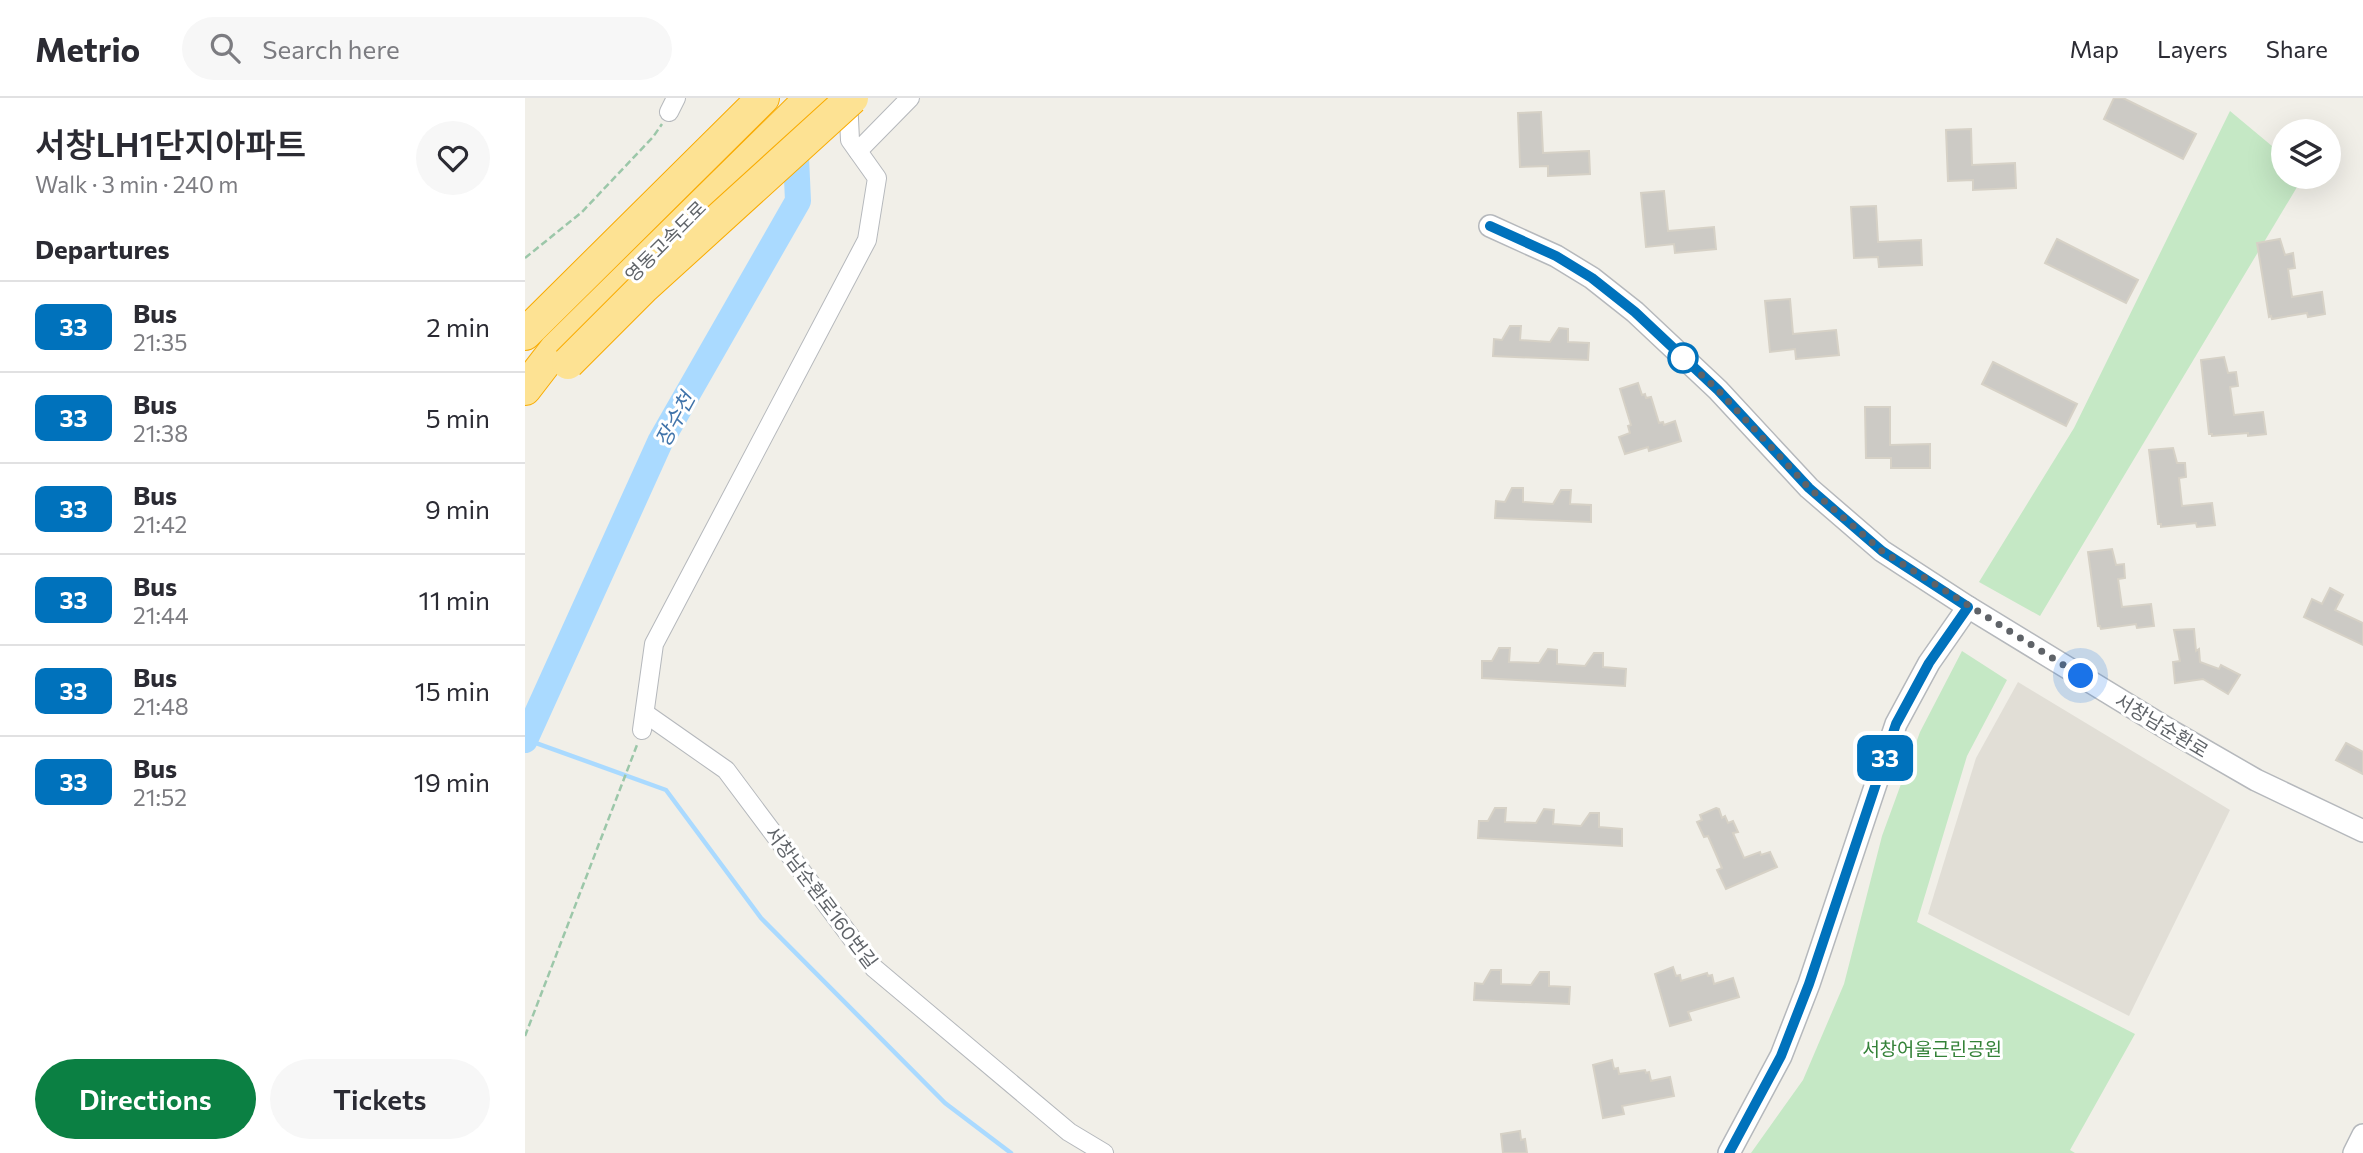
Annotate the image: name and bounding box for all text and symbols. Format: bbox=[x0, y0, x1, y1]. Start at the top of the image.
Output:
search box bbox=[182, 17, 672, 80]
text: Metrio bbox=[35, 28, 140, 69]
icon: search bbox=[206, 29, 244, 67]
text: Search here bbox=[262, 33, 400, 64]
text: Map bbox=[2070, 34, 2119, 63]
text: Layers bbox=[2157, 34, 2228, 63]
text: Share bbox=[2266, 34, 2328, 63]
map controls bbox=[2271, 119, 2341, 189]
button: layers bbox=[2271, 119, 2341, 189]
button: heart bbox=[416, 121, 490, 195]
text: 서창LH1단지아파트 bbox=[35, 123, 306, 164]
text: Walk · 3 min · 240 m bbox=[35, 170, 238, 198]
street label: 영동고속도로 bbox=[620, 196, 710, 286]
text: Departures bbox=[35, 233, 170, 264]
text: Bus bbox=[133, 297, 177, 328]
text: 2 min bbox=[426, 311, 490, 342]
text: 33 bbox=[60, 312, 87, 341]
text: 21:35 bbox=[133, 328, 187, 356]
unlabelled marker bbox=[1668, 343, 1698, 373]
water label: 장수천 bbox=[649, 385, 700, 450]
text: Bus bbox=[133, 388, 177, 419]
text: 5 min bbox=[426, 402, 490, 433]
text: 33 bbox=[60, 403, 87, 432]
text: 21:38 bbox=[133, 419, 188, 447]
text: Bus bbox=[133, 479, 177, 510]
text: 9 min bbox=[425, 493, 490, 524]
text: 33 bbox=[60, 494, 87, 523]
text: 21:42 bbox=[133, 510, 187, 538]
text: Bus bbox=[133, 570, 177, 601]
text: 11 min bbox=[419, 584, 490, 615]
text: 33 bbox=[60, 585, 87, 614]
text: 21:44 bbox=[133, 601, 189, 629]
your location bbox=[2063, 658, 2098, 693]
text: Bus bbox=[133, 661, 177, 692]
text: 15 min bbox=[415, 675, 490, 706]
text: 33 bbox=[60, 676, 87, 705]
street label: 서창남순환로 bbox=[2111, 688, 2213, 762]
text: 21:48 bbox=[133, 692, 189, 720]
line badge: 33 bbox=[1853, 735, 1917, 781]
text: 33 bbox=[1871, 743, 1899, 772]
text: Bus bbox=[133, 752, 177, 783]
text: 19 min bbox=[414, 766, 490, 797]
text: 33 bbox=[60, 767, 87, 796]
text: 21:52 bbox=[133, 783, 187, 811]
street label: 서창남순환로160번길 bbox=[761, 821, 883, 973]
park label: 서창어울근린공원 bbox=[1862, 1037, 2002, 1060]
button: Directions bbox=[35, 1059, 256, 1139]
button: Tickets bbox=[270, 1059, 490, 1139]

